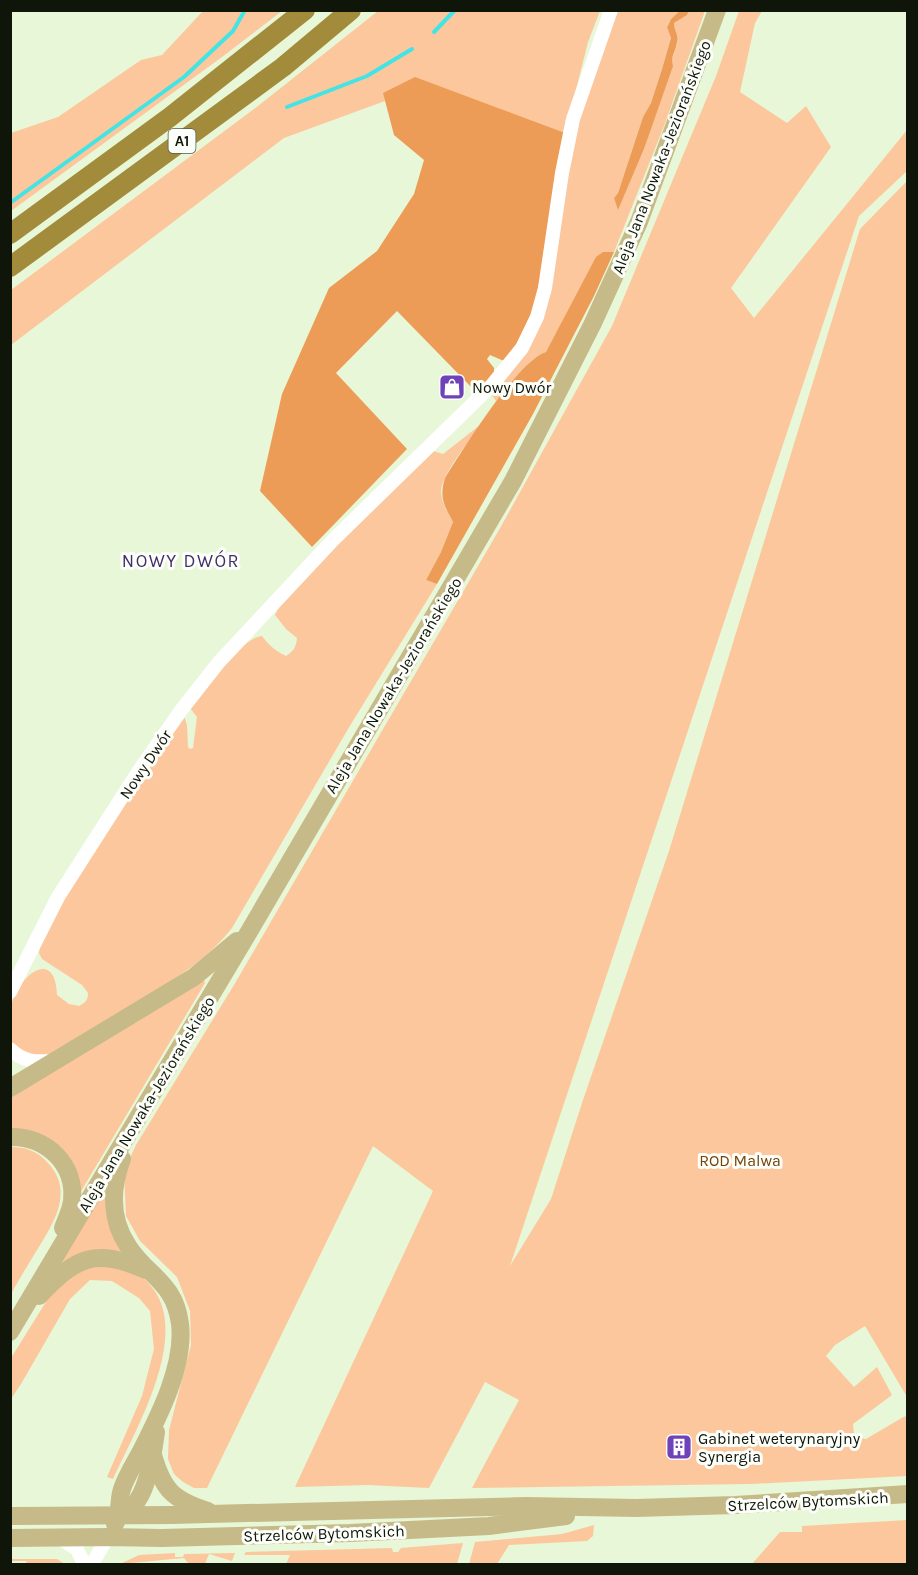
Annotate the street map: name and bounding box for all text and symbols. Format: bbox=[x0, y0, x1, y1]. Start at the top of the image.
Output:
street label: Aleja Jana Nowaka-Jeziorańskiego bbox=[608, 38, 715, 277]
road number: A1 bbox=[168, 129, 195, 153]
shop icon: Nowy Dwór bbox=[437, 372, 467, 402]
place label: Nowy Dwór bbox=[472, 378, 551, 397]
district label: NOWY DWÓR bbox=[122, 549, 240, 572]
street label: Aleja Jana Nowaka-Jeziorańskiego bbox=[321, 574, 466, 797]
street label: Nowy Dwór bbox=[115, 726, 176, 802]
street label: Aleja Jana Nowaka-Jeziorańskiego bbox=[74, 993, 219, 1216]
park label: ROD Malwa bbox=[699, 1151, 781, 1170]
place label: Gabinet weterynaryjny Synergia bbox=[698, 1429, 861, 1466]
building icon: Gabinet weterynaryjny Synergia bbox=[664, 1432, 694, 1462]
street label: Strzelców Bytomskich bbox=[727, 1488, 889, 1515]
street label: Strzelców Bytomskich bbox=[243, 1521, 405, 1546]

